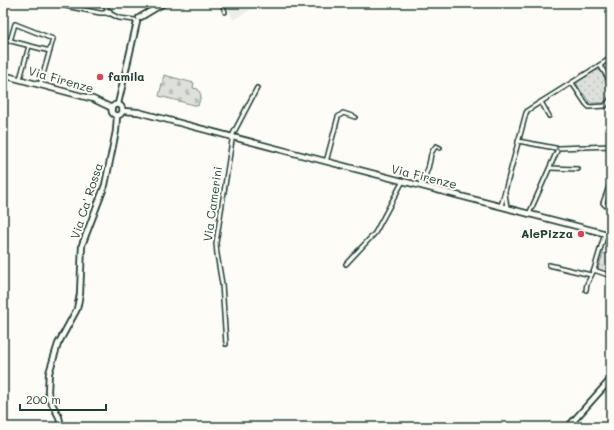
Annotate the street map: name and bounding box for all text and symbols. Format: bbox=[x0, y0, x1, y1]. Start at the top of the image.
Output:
street label: Via Firenze bbox=[27, 62, 96, 96]
place label: famila bbox=[108, 68, 145, 84]
marker: famila bbox=[95, 72, 105, 82]
street label: Via Firenze bbox=[390, 160, 459, 192]
street label: Via Ca' Rossa bbox=[66, 161, 106, 241]
street label: Via Camerini bbox=[199, 165, 225, 242]
place label: AlePizza bbox=[521, 225, 573, 241]
marker: AlePizza bbox=[576, 229, 586, 239]
scale bar bbox=[20, 386, 106, 412]
text: 200 m bbox=[26, 391, 61, 407]

